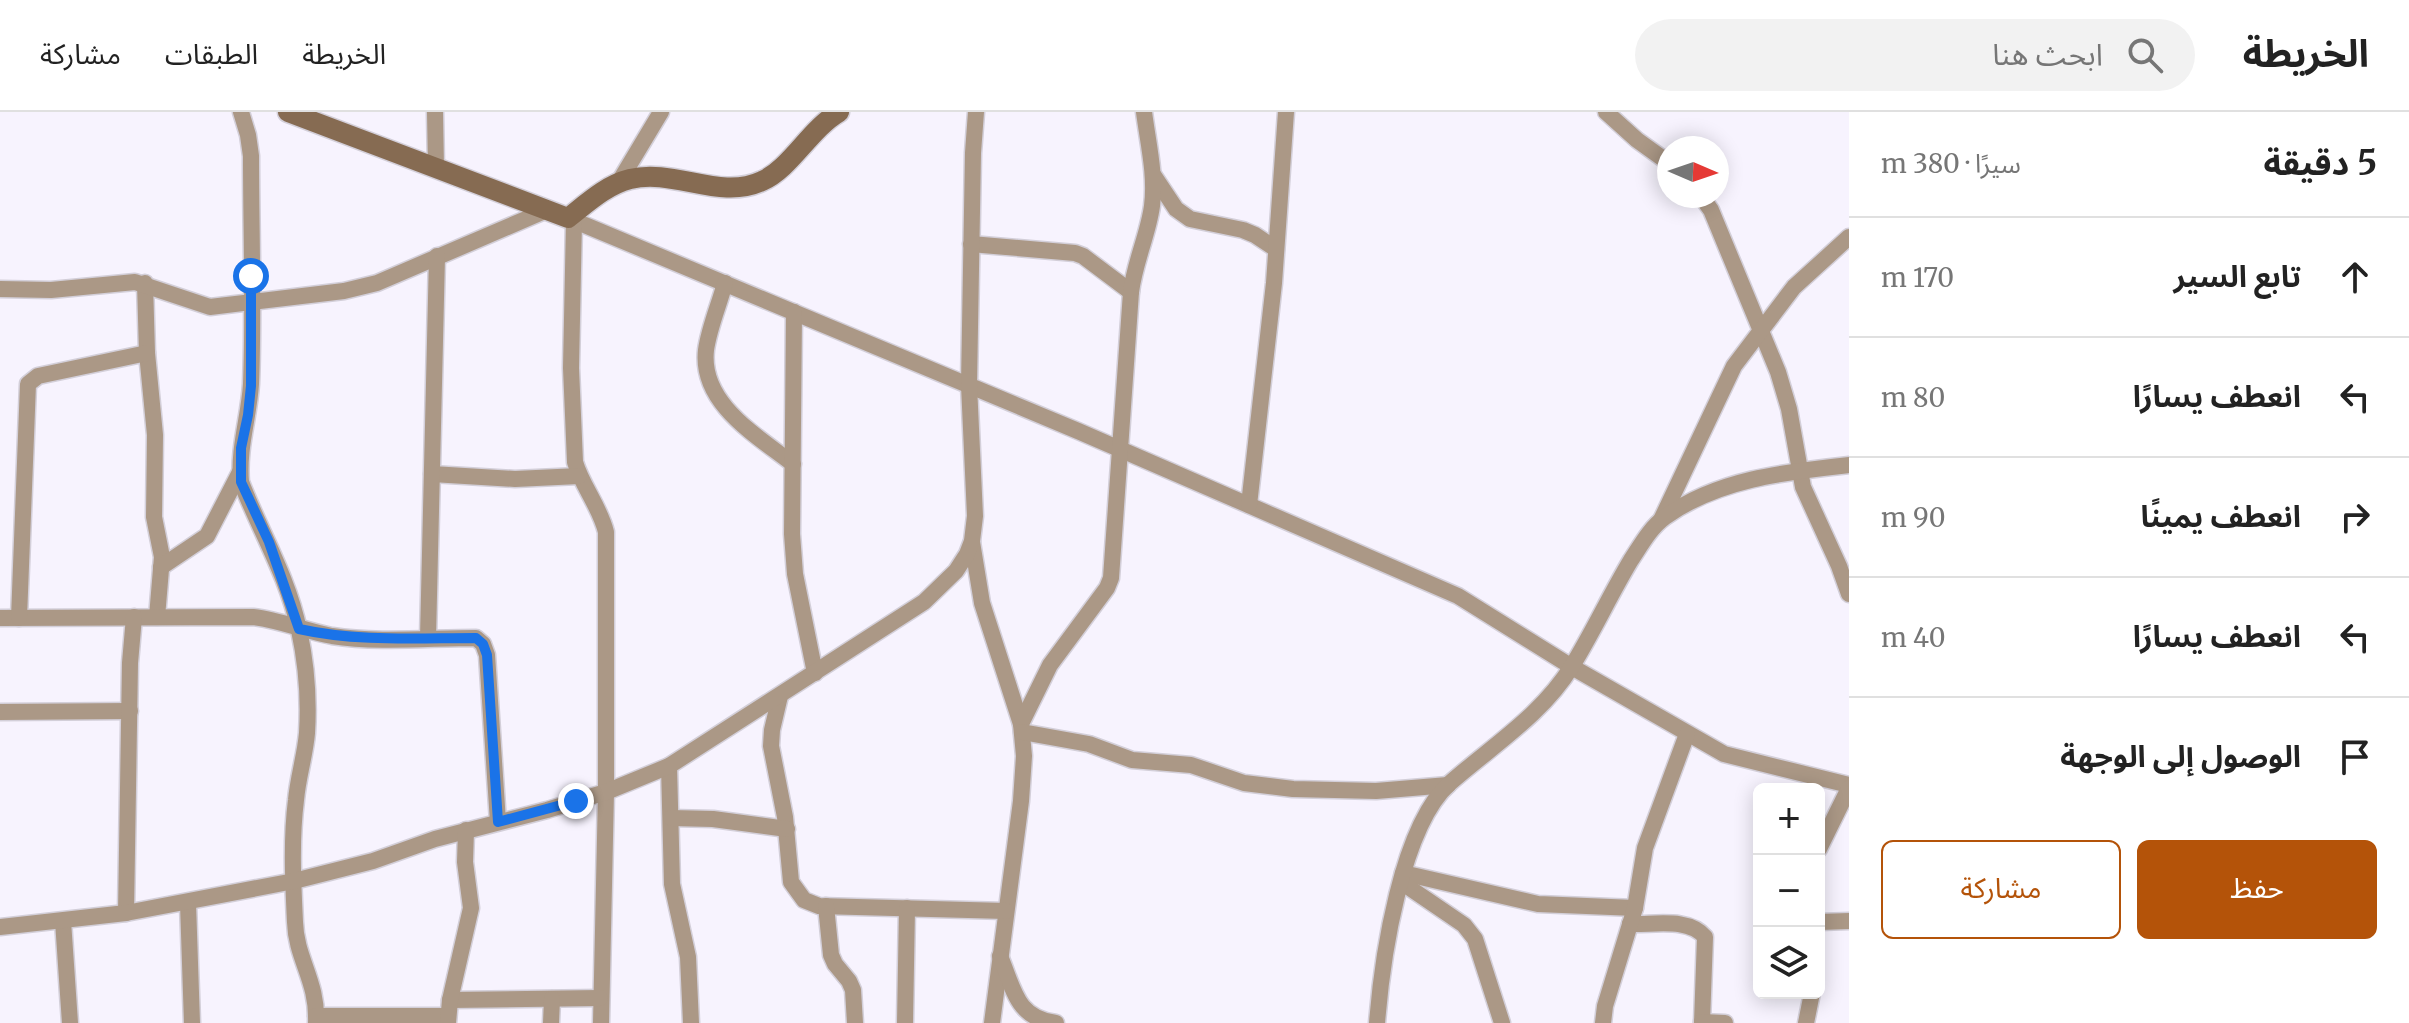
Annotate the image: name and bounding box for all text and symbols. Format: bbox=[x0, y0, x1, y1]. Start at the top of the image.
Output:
search box bbox=[1635, 19, 2195, 91]
text: الخريطة bbox=[2243, 30, 2369, 77]
icon: search bbox=[2123, 33, 2167, 77]
text: ابحث هنا bbox=[1992, 35, 2103, 73]
text: مشاركة bbox=[40, 36, 121, 72]
text: الطبقات bbox=[165, 36, 258, 72]
text: الخريطة bbox=[302, 36, 386, 72]
north arrow bbox=[1657, 136, 1729, 208]
text: 5 دقيقة bbox=[2264, 142, 2377, 184]
text: سيرًا · 380 m bbox=[1881, 147, 2021, 180]
icon: ahead bbox=[2333, 255, 2377, 299]
text: تابع السير bbox=[2174, 257, 2301, 295]
route start bbox=[233, 258, 269, 294]
text: 170 m bbox=[1881, 261, 1954, 294]
icon: left bbox=[2333, 375, 2377, 419]
text: انعطف يسارًا bbox=[2133, 377, 2301, 415]
text: 80 m bbox=[1881, 381, 1945, 414]
icon: right bbox=[2333, 495, 2377, 539]
text: انعطف يمينًا bbox=[2141, 497, 2301, 535]
text: 90 m bbox=[1881, 501, 1946, 534]
icon: left bbox=[2333, 615, 2377, 659]
text: انعطف يسارًا bbox=[2133, 617, 2301, 655]
text: 40 m bbox=[1881, 621, 1945, 654]
icon: arrive bbox=[2333, 735, 2377, 779]
text: الوصول إلى الوجهة bbox=[2060, 737, 2301, 775]
route end bbox=[558, 783, 594, 819]
map controls bbox=[1753, 783, 1825, 999]
button: + bbox=[1753, 783, 1825, 855]
button: مشاركة bbox=[1881, 840, 2121, 939]
button: حفظ bbox=[2137, 840, 2377, 939]
button: − bbox=[1753, 855, 1825, 927]
button: layers bbox=[1753, 927, 1825, 999]

